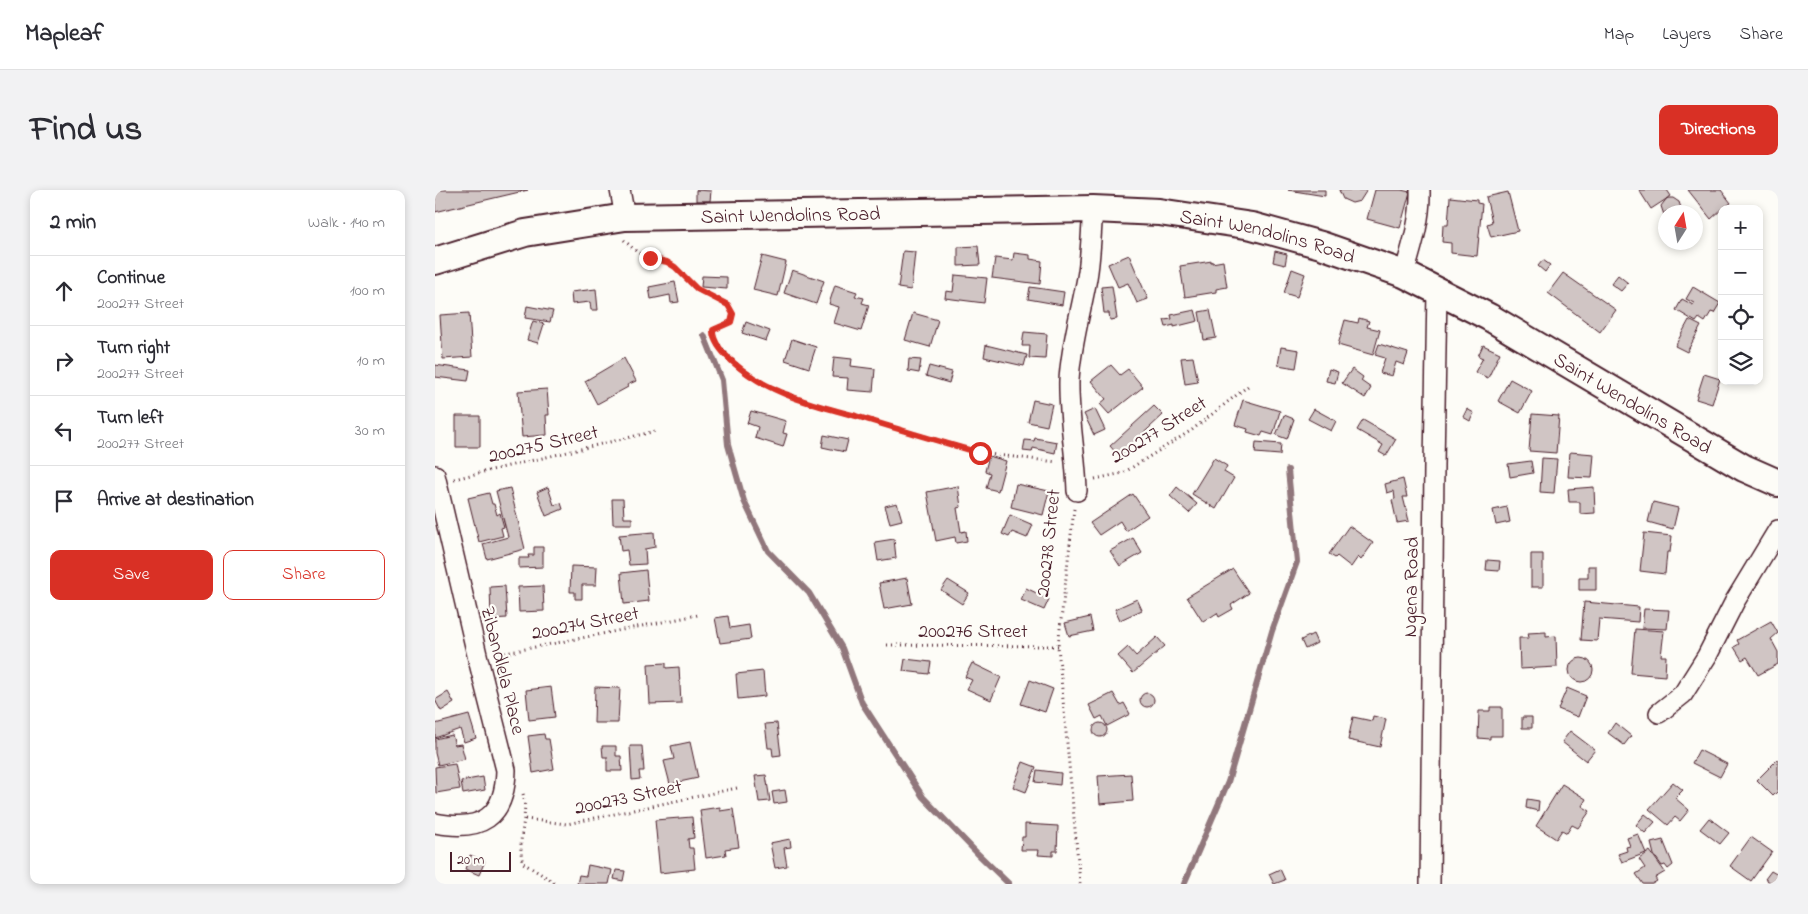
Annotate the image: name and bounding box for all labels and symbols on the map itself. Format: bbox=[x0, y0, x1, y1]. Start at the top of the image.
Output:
street label: Saint Wendolins Road bbox=[700, 201, 881, 233]
street label: Saint Wendolins Road bbox=[1178, 203, 1359, 273]
north arrow bbox=[1658, 205, 1703, 250]
route end bbox=[639, 247, 662, 270]
street label: Saint Wendolins Road bbox=[1547, 346, 1717, 463]
street label: 200277 Street bbox=[1105, 390, 1213, 472]
street label: 200275 Street bbox=[486, 419, 602, 472]
route start bbox=[969, 442, 992, 465]
street label: 200278 Street bbox=[1029, 488, 1070, 599]
street label: Ngena Road bbox=[1397, 536, 1429, 638]
street label: 200274 Street bbox=[529, 600, 642, 649]
street label: Zibandlela Place bbox=[472, 603, 532, 738]
street label: 200276 Street bbox=[918, 618, 1028, 647]
street label: 200273 Street bbox=[572, 773, 685, 824]
scale bar bbox=[450, 849, 511, 872]

